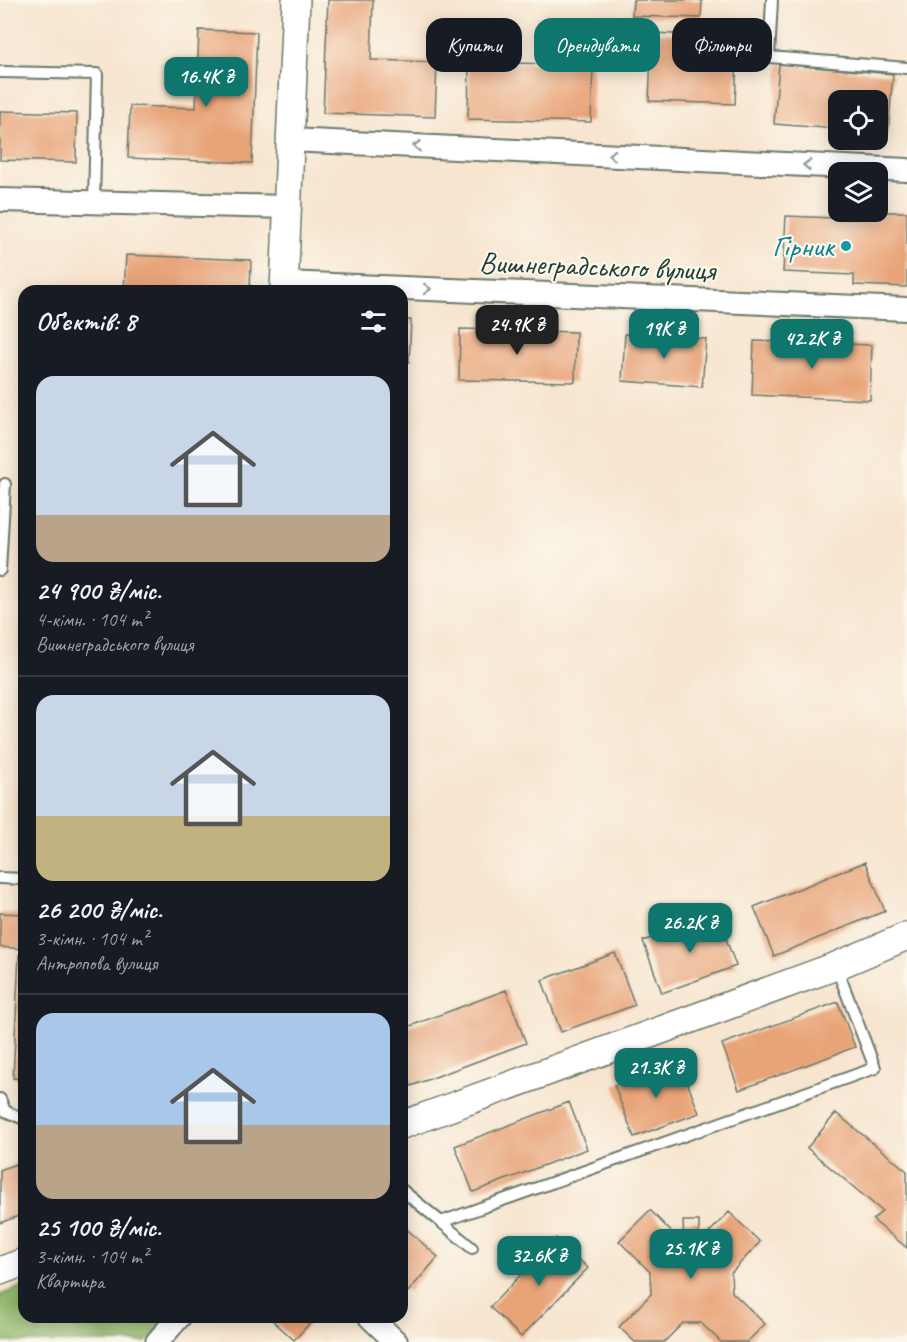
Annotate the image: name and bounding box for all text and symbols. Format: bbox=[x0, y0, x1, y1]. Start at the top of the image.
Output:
chip: Купити bbox=[426, 18, 522, 72]
chip: Орендувати bbox=[534, 18, 660, 72]
chip: Фільтри bbox=[672, 18, 772, 72]
pin: 16.4K ₴ bbox=[151, 57, 261, 108]
text: 16.4K ₴ bbox=[178, 64, 234, 89]
map controls bbox=[828, 90, 888, 222]
button: locate bbox=[828, 90, 888, 150]
one-way arrow bbox=[413, 139, 422, 152]
one-way arrow bbox=[607, 149, 616, 162]
one-way arrow bbox=[802, 159, 811, 172]
button: layers bbox=[828, 162, 888, 222]
place label: Гірник bbox=[772, 227, 836, 265]
marker: Гірник bbox=[839, 239, 853, 253]
street label: Вишнеградського вулиця bbox=[478, 243, 718, 289]
one-way arrow bbox=[422, 283, 431, 295]
text: Об’єктів: 8 bbox=[36, 305, 136, 338]
icon: filters bbox=[357, 305, 390, 338]
pin: 24.9K ₴ bbox=[462, 305, 572, 356]
pin: 19K ₴ bbox=[622, 309, 706, 360]
text: 24.9K ₴ bbox=[490, 312, 544, 337]
text: 19K ₴ bbox=[643, 316, 685, 341]
pin: 42.2K ₴ bbox=[757, 319, 867, 370]
text: 42.2K ₴ bbox=[784, 326, 840, 351]
icon: home bbox=[159, 415, 267, 523]
text: 24 900 ₴/міс. bbox=[36, 574, 161, 607]
text: 4-кімн. · 104 m² bbox=[36, 607, 148, 632]
text: Вишнеградського вулиця bbox=[36, 632, 193, 657]
icon: home bbox=[159, 734, 267, 842]
text: 26 200 ₴/міс. bbox=[36, 893, 162, 926]
pin: 26.2K ₴ bbox=[635, 903, 745, 954]
text: 26.2K ₴ bbox=[662, 910, 718, 935]
text: 3-кімн. · 104 m² bbox=[36, 926, 148, 951]
text: Антропова вулиця bbox=[36, 951, 157, 976]
pin: 21.3K ₴ bbox=[601, 1048, 711, 1099]
icon: home bbox=[159, 1052, 267, 1160]
text: 21.3K ₴ bbox=[628, 1055, 684, 1080]
text: 25 100 ₴/міс. bbox=[36, 1211, 161, 1244]
pin: 25.1K ₴ bbox=[636, 1229, 746, 1280]
pin: 32.6K ₴ bbox=[484, 1236, 594, 1287]
text: 25.1K ₴ bbox=[664, 1236, 718, 1261]
text: 32.6K ₴ bbox=[511, 1243, 567, 1268]
text: 3-кімн. · 104 m² bbox=[36, 1244, 148, 1269]
text: Квартира bbox=[36, 1269, 104, 1294]

